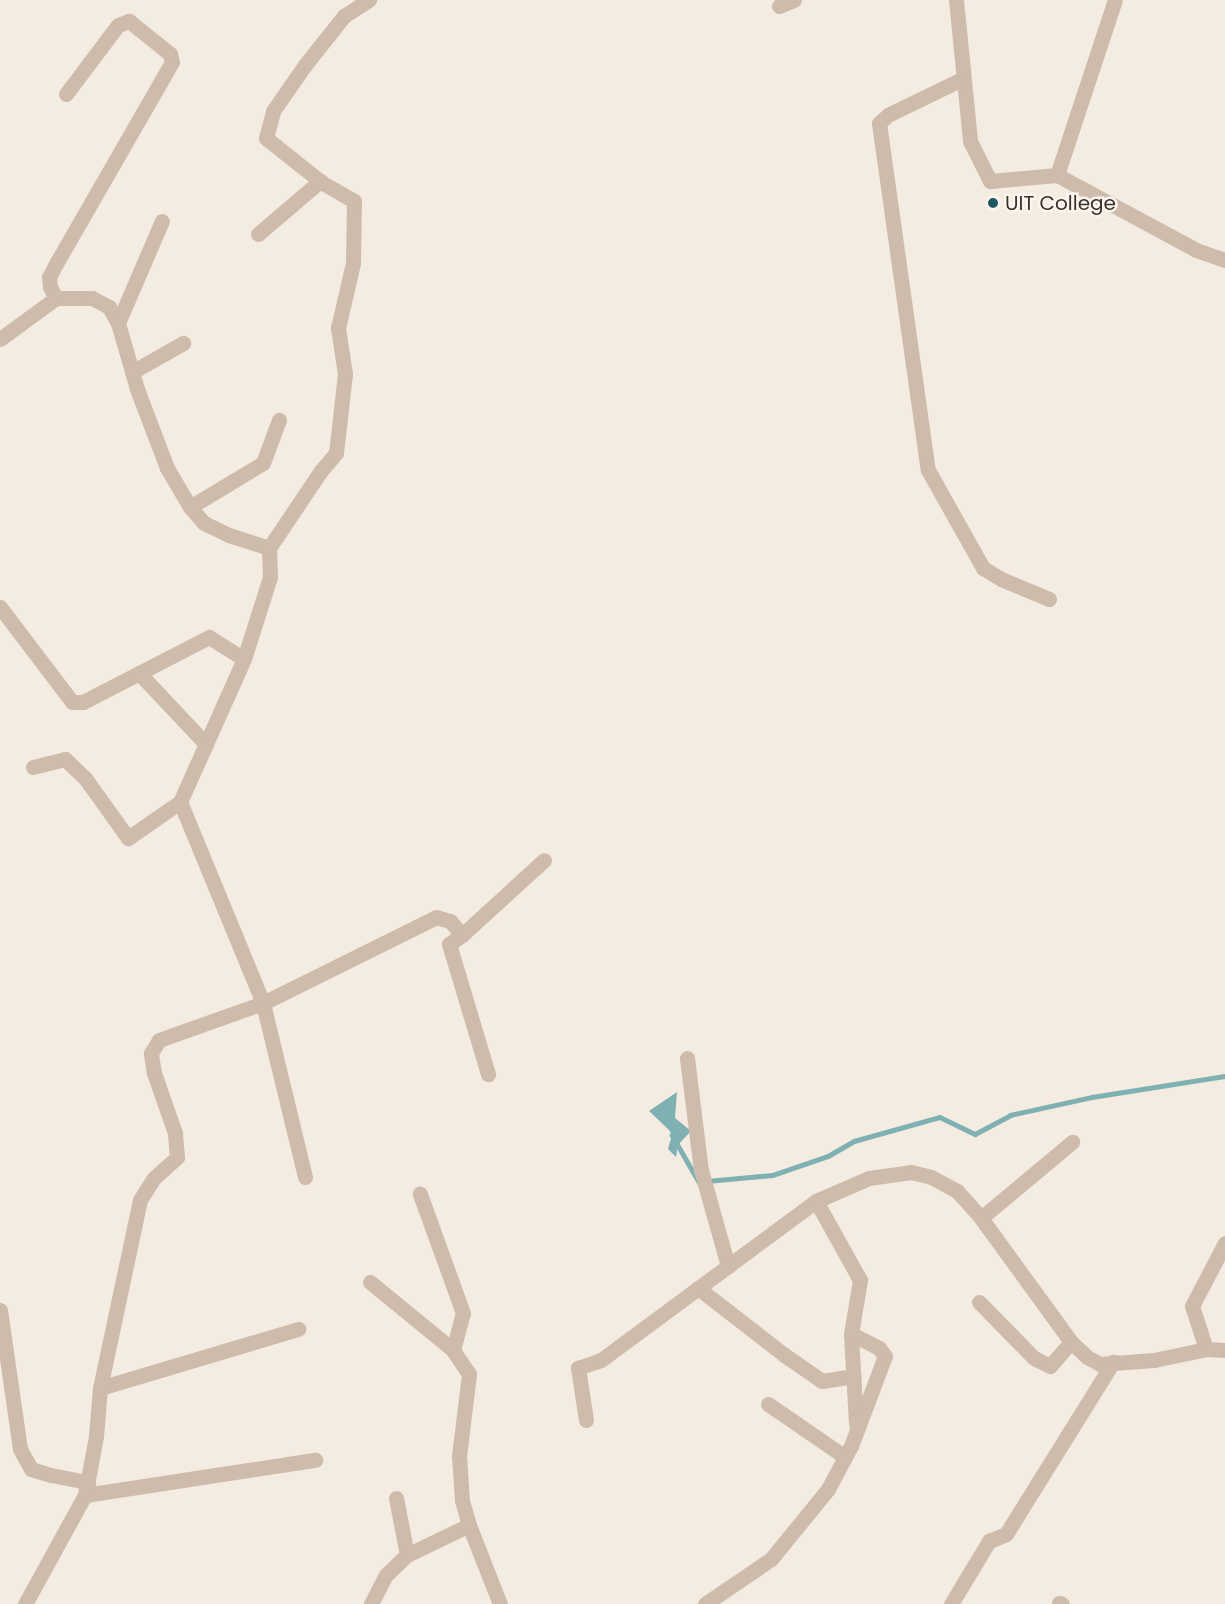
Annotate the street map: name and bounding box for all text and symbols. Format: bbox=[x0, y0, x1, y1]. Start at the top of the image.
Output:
place label: UIT College bbox=[1005, 191, 1116, 215]
marker: UIT College bbox=[986, 196, 1000, 210]

